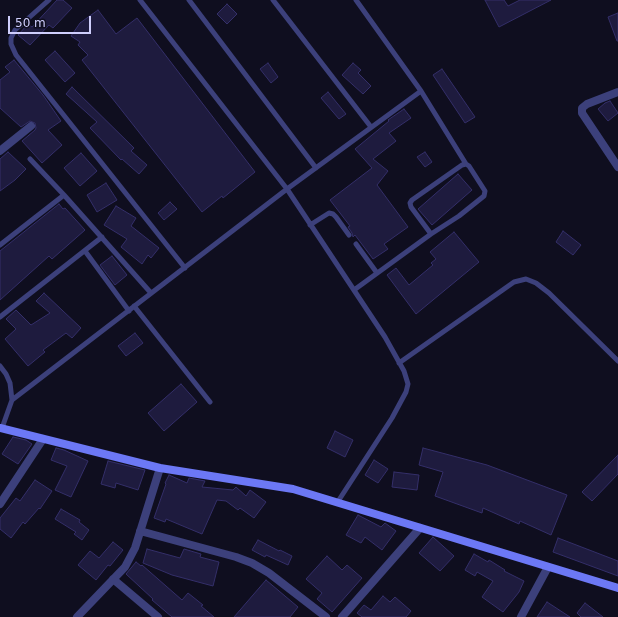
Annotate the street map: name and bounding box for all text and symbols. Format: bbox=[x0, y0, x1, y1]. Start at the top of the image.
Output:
scale bar bbox=[10, 8, 93, 34]
text: 50 m bbox=[15, 16, 46, 30]

